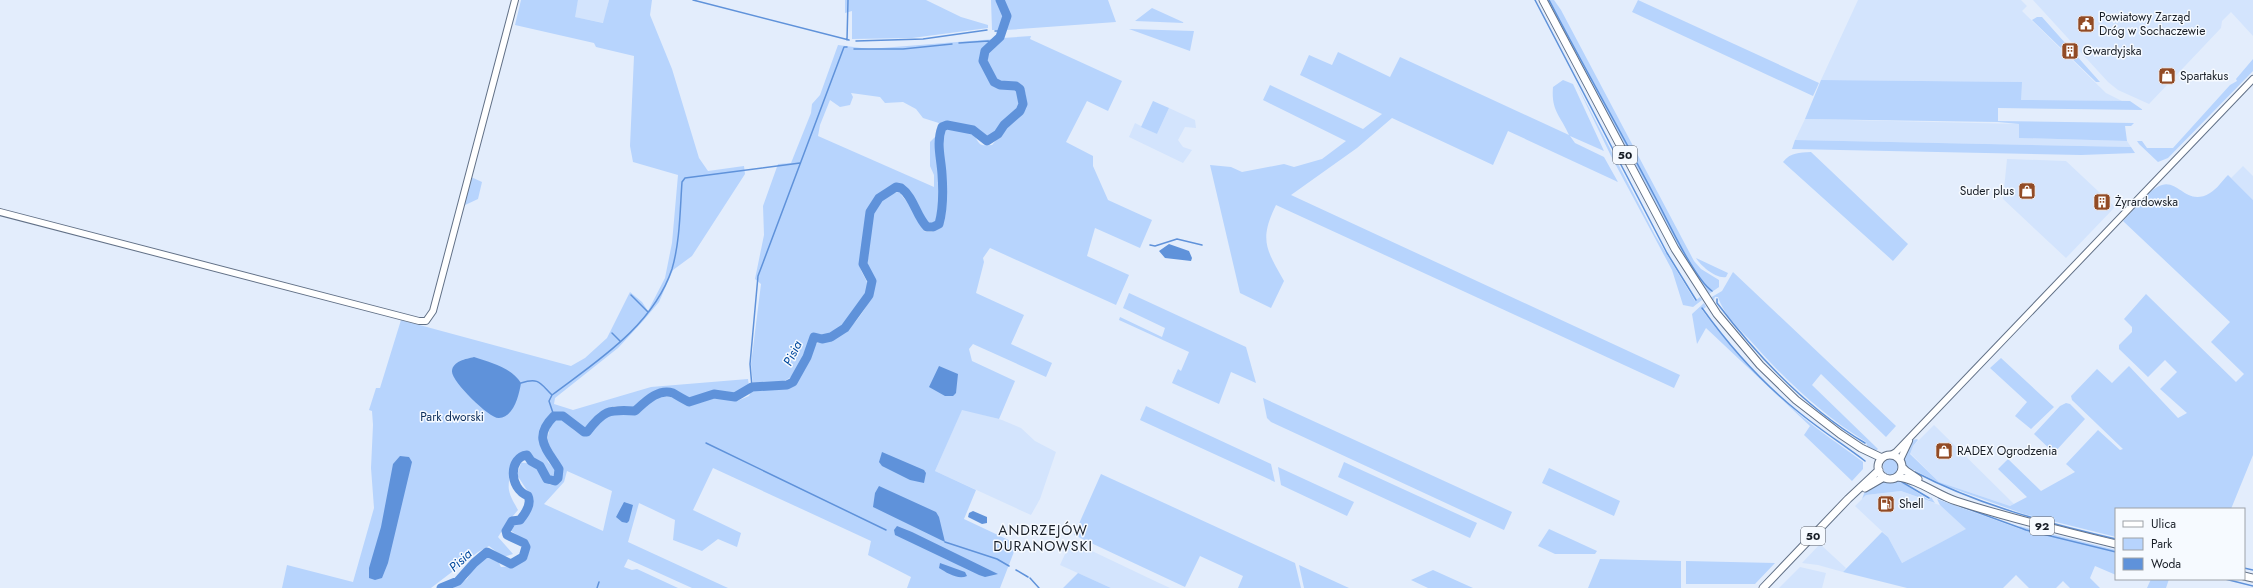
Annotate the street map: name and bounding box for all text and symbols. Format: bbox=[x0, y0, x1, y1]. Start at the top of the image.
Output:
place label: Powiatowy Zarząd Dróg w Sochaczewie bbox=[2099, 8, 2205, 40]
public building icon: Powiatowy Zarząd Dróg w Sochaczewie bbox=[2076, 14, 2096, 34]
building icon: Gwardyjska bbox=[2060, 41, 2080, 61]
place label: Gwardyjska bbox=[2083, 42, 2142, 60]
shop icon: Spartakus bbox=[2157, 66, 2177, 86]
place label: Spartakus bbox=[2180, 67, 2228, 85]
road number: 50 bbox=[1613, 146, 1637, 164]
shop icon: Suder plus bbox=[2017, 181, 2037, 201]
place label: Suder plus bbox=[1960, 182, 2014, 200]
building icon: Żyrardowska bbox=[2092, 192, 2112, 212]
place label: Żyrardowska bbox=[2115, 193, 2178, 211]
water label: Pisia bbox=[778, 337, 807, 369]
park label: Park dworski bbox=[420, 408, 484, 426]
shop icon: RADEX Ogrodzenia bbox=[1934, 441, 1954, 461]
place label: RADEX Ogrodzenia bbox=[1957, 442, 2057, 460]
fuel station icon: Shell bbox=[1876, 494, 1896, 514]
place label: Shell bbox=[1899, 495, 1924, 513]
legend bbox=[2115, 508, 2245, 580]
text: Ulica bbox=[2151, 515, 2176, 533]
road number: 92 bbox=[2030, 517, 2054, 535]
district label: ANDRZEJÓW DURANOWSKI bbox=[993, 520, 1093, 556]
road number: 50 bbox=[1801, 527, 1825, 545]
text: Park bbox=[2151, 535, 2173, 553]
water label: Pisia bbox=[444, 545, 476, 576]
text: Woda bbox=[2151, 555, 2181, 573]

